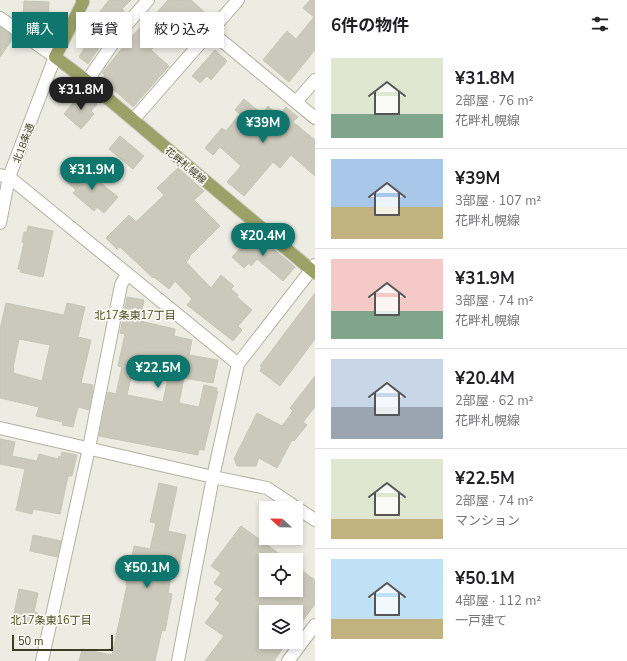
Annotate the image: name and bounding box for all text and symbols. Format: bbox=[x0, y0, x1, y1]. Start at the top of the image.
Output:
chip: 購入 bbox=[12, 12, 68, 48]
chip: 賃貸 bbox=[76, 12, 132, 48]
chip: 絞り込み bbox=[140, 12, 224, 48]
icon: filters bbox=[589, 13, 611, 35]
text: 6件の物件 bbox=[331, 14, 409, 37]
text: ¥31.8M bbox=[455, 67, 515, 90]
icon: home bbox=[363, 74, 411, 122]
pin: ¥31.8M bbox=[48, 77, 114, 111]
text: ¥31.8M bbox=[58, 81, 104, 99]
text: 2部屋 · 76 m² bbox=[455, 92, 533, 110]
pin: ¥39M bbox=[239, 110, 287, 144]
text: 花畔札幌線 bbox=[455, 112, 520, 130]
text: ¥39M bbox=[246, 114, 280, 132]
street label: 北18条通 bbox=[10, 121, 38, 165]
street label: 花畔札幌線 bbox=[162, 144, 209, 187]
pin: ¥31.9M bbox=[59, 157, 125, 191]
text: ¥31.9M bbox=[69, 161, 115, 179]
text: ¥39M bbox=[455, 167, 500, 190]
icon: home bbox=[363, 175, 411, 223]
text: 3部屋 · 107 m² bbox=[455, 192, 541, 210]
text: 花畔札幌線 bbox=[455, 212, 520, 230]
pin: ¥20.4M bbox=[230, 223, 296, 257]
text: ¥20.4M bbox=[240, 227, 286, 245]
text: ¥31.9M bbox=[455, 267, 515, 290]
icon: home bbox=[363, 275, 411, 323]
text: 3部屋 · 74 m² bbox=[455, 292, 533, 310]
district label: 北17条東17丁目 bbox=[94, 308, 176, 323]
text: 花畔札幌線 bbox=[455, 312, 520, 330]
pin: ¥22.5M bbox=[125, 355, 191, 389]
text: ¥22.5M bbox=[135, 359, 181, 377]
text: ¥20.4M bbox=[455, 367, 515, 390]
icon: home bbox=[363, 375, 411, 423]
text: 2部屋 · 62 m² bbox=[455, 392, 533, 410]
text: 花畔札幌線 bbox=[455, 412, 520, 430]
text: ¥22.5M bbox=[455, 467, 515, 490]
icon: home bbox=[363, 475, 411, 523]
text: 2部屋 · 74 m² bbox=[455, 492, 533, 510]
north arrow bbox=[259, 501, 303, 545]
map controls bbox=[259, 501, 303, 649]
text: マンション bbox=[455, 512, 520, 530]
button: locate bbox=[259, 553, 303, 597]
pin: ¥50.1M bbox=[114, 555, 180, 589]
text: ¥50.1M bbox=[124, 559, 170, 577]
text: ¥50.1M bbox=[455, 567, 515, 590]
icon: home bbox=[363, 575, 411, 623]
text: 4部屋 · 112 m² bbox=[455, 592, 541, 610]
button: layers bbox=[259, 605, 303, 649]
text: 一戸建て bbox=[455, 612, 507, 630]
district label: 北17条東16丁目 bbox=[10, 613, 92, 628]
scale bar bbox=[12, 633, 113, 652]
text: 50 m bbox=[18, 634, 43, 649]

